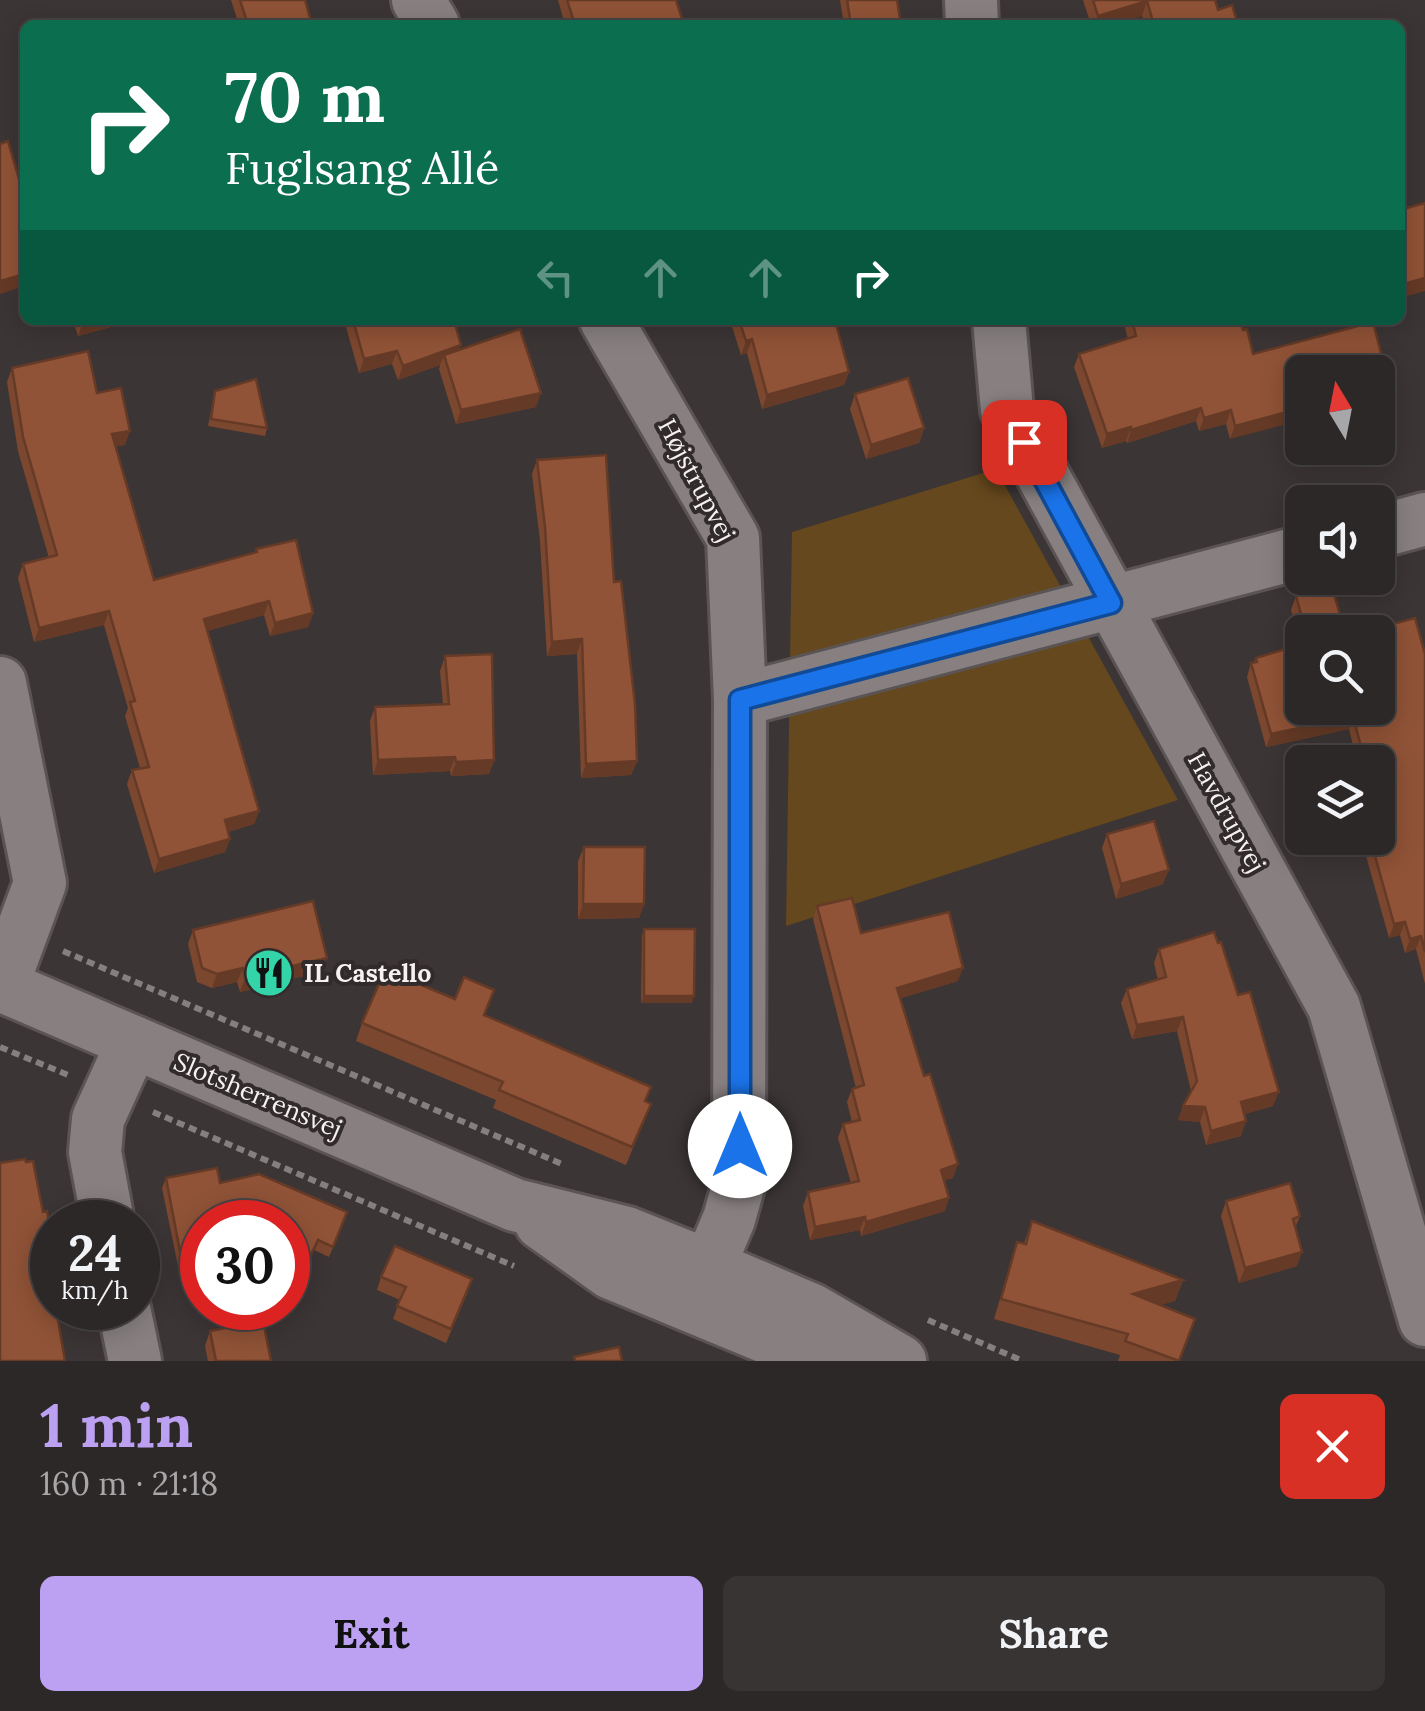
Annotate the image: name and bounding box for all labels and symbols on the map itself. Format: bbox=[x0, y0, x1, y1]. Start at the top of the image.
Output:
north arrow bbox=[1285, 355, 1395, 465]
pin bbox=[982, 400, 1067, 485]
street label: Højstrupvej bbox=[651, 413, 743, 547]
street label: Havdrupvej bbox=[1181, 746, 1273, 878]
restaurant icon: IL Castello bbox=[243, 947, 295, 999]
place label: IL Castello bbox=[304, 957, 431, 989]
street label: Slotsherrensvej bbox=[169, 1045, 347, 1145]
position arrow bbox=[688, 1094, 792, 1198]
speed limit sign: 30 bbox=[180, 1200, 310, 1330]

